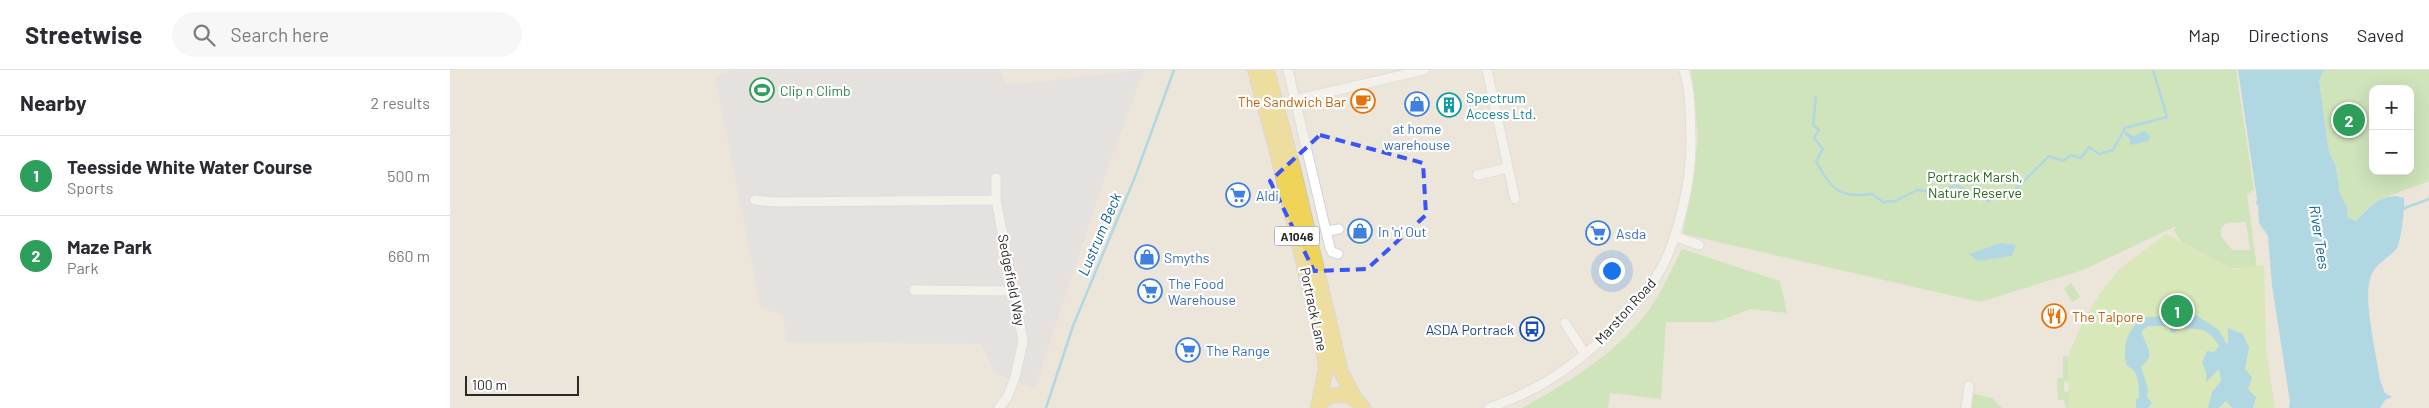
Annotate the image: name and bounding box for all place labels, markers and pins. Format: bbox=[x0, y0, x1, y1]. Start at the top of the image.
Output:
sports icon: Clip n Climb bbox=[749, 77, 775, 103]
place label: Clip n Climb bbox=[780, 82, 851, 99]
cafe icon: The Sandwich Bar bbox=[1350, 88, 1376, 114]
place label: Spectrum Access Ltd. bbox=[1466, 89, 1536, 122]
shop icon: at home warehouse bbox=[1404, 91, 1430, 117]
building icon: Spectrum Access Ltd. bbox=[1436, 92, 1462, 118]
place label: The Sandwich Bar bbox=[1238, 93, 1346, 110]
pin: 2 bbox=[2333, 101, 2365, 139]
place label: at home warehouse bbox=[1384, 120, 1450, 153]
supermarket icon: Aldi bbox=[1225, 182, 1251, 208]
place label: Aldi bbox=[1256, 187, 1279, 204]
shop icon: In 'n' Out bbox=[1347, 218, 1373, 244]
supermarket icon: Asda bbox=[1585, 220, 1611, 246]
place label: In 'n' Out bbox=[1378, 223, 1427, 240]
place label: Asda bbox=[1616, 225, 1646, 242]
shop icon: Smyths bbox=[1134, 244, 1160, 270]
place label: Smyths bbox=[1164, 249, 1210, 266]
place label: The Food Warehouse bbox=[1168, 275, 1236, 308]
supermarket icon: The Food Warehouse bbox=[1137, 278, 1163, 304]
pin: 1 bbox=[2161, 292, 2193, 330]
restaurant icon: The Talpore bbox=[2041, 303, 2067, 329]
place label: The Talpore bbox=[2072, 308, 2144, 325]
bus stop icon: ASDA Portrack bbox=[1519, 316, 1545, 342]
place label: ASDA Portrack bbox=[1426, 321, 1514, 338]
supermarket icon: The Range bbox=[1175, 337, 1201, 363]
place label: The Range bbox=[1206, 342, 1270, 359]

